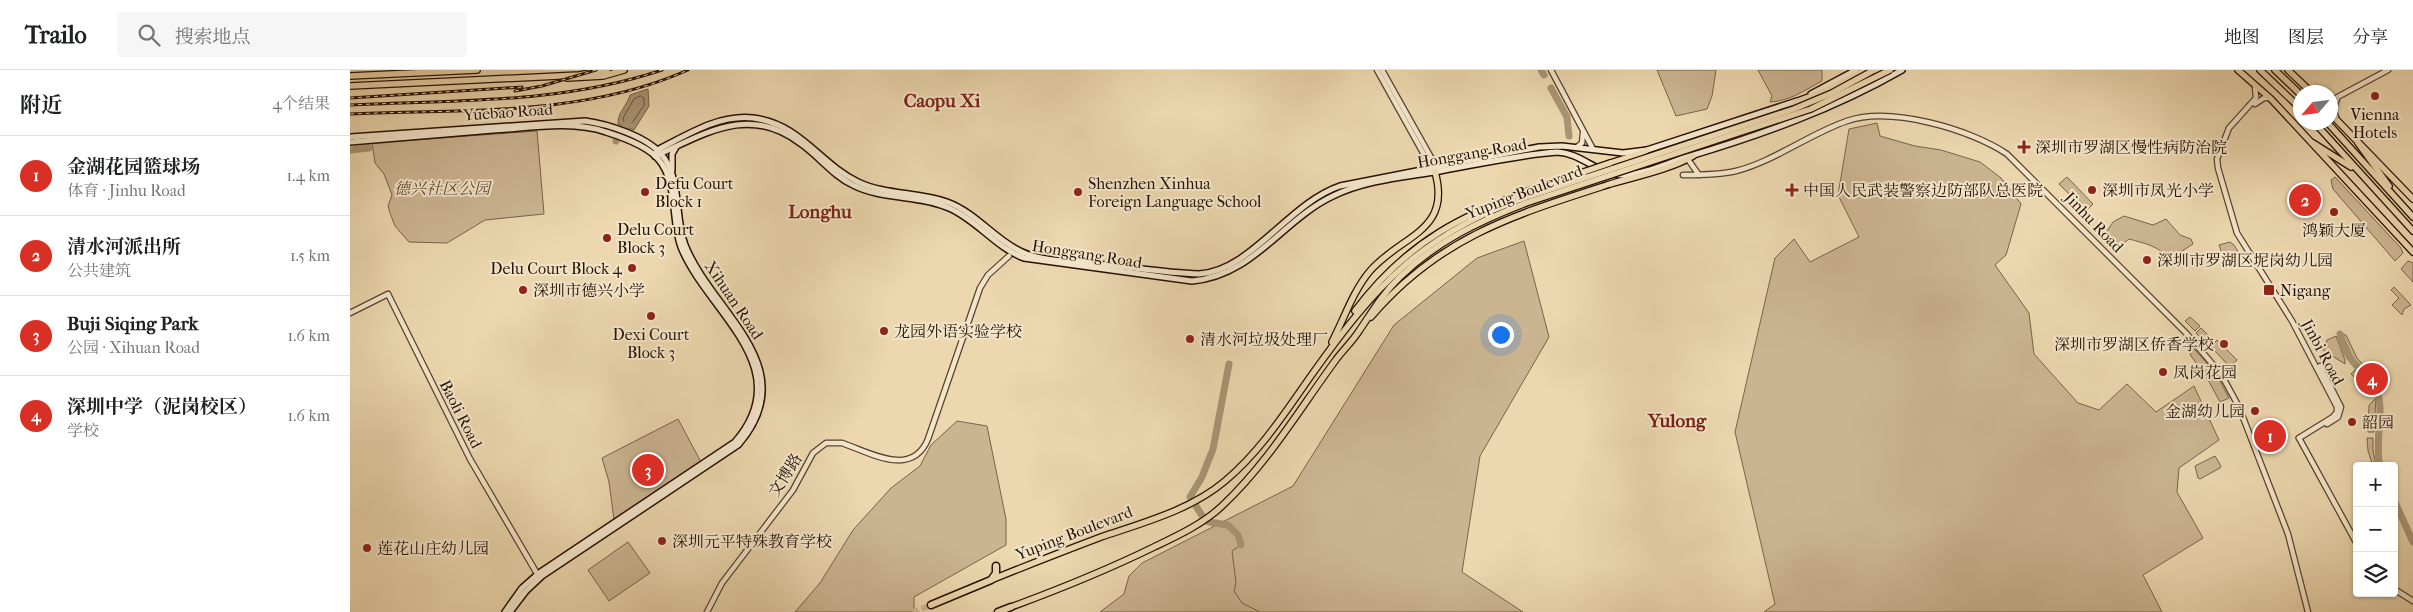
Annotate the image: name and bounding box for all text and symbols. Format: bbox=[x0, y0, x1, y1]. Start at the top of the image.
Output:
search box bbox=[117, 12, 467, 57]
text: Trailo bbox=[25, 21, 87, 49]
icon: search bbox=[135, 21, 163, 49]
text: 搜索地点 bbox=[175, 26, 251, 48]
text: 地图 bbox=[2224, 27, 2260, 48]
text: 图层 bbox=[2288, 27, 2324, 48]
text: 分享 bbox=[2352, 27, 2388, 48]
north arrow bbox=[2293, 85, 2338, 130]
district label: Caopu Xi bbox=[904, 90, 981, 112]
marker: Vienna Hotels bbox=[2369, 90, 2381, 102]
text: 附近 bbox=[20, 93, 62, 117]
text: 4个结果 bbox=[273, 94, 330, 113]
street label: Yuebao Road bbox=[462, 99, 554, 125]
place label: Vienna Hotels bbox=[2350, 105, 2400, 142]
street label: Honggang Road bbox=[1416, 134, 1529, 172]
place label: 深圳市罗湖区慢性病防治院 bbox=[2035, 138, 2227, 157]
marker: 深圳市罗湖区慢性病防治院 bbox=[2017, 140, 2031, 154]
text: 金湖花园篮球场 bbox=[67, 156, 200, 178]
street label: Yuping Boulevard bbox=[1462, 161, 1585, 223]
text: 1 bbox=[33, 166, 39, 185]
text: 1.4 km bbox=[286, 166, 330, 185]
place label: Defu Court Block 1 bbox=[655, 174, 734, 211]
place label: Shenzhen Xinhua Foreign Language School bbox=[1088, 174, 1262, 211]
park label: 德兴社区公园 bbox=[394, 179, 493, 198]
text: 体育 · Jinhu Road bbox=[67, 181, 186, 200]
place label: 中国人民武装警察边防部队总医院 bbox=[1803, 181, 2043, 200]
place label: 深圳市凤光小学 bbox=[2102, 181, 2214, 200]
pin: 2 bbox=[2289, 181, 2321, 219]
marker: 中国人民武装警察边防部队总医院 bbox=[1785, 183, 1799, 197]
marker: 深圳市凤光小学 bbox=[2086, 184, 2098, 196]
marker: Defu Court Block 1 bbox=[639, 186, 651, 198]
marker: Shenzhen Xinhua Foreign Language School bbox=[1072, 186, 1084, 198]
street label: Jinhu Road bbox=[2059, 186, 2128, 256]
district label: Longhu bbox=[788, 201, 852, 223]
marker: 鸿颖大厦 bbox=[2328, 206, 2340, 218]
place label: Delu Court Block 3 bbox=[617, 220, 695, 257]
place label: 鸿颖大厦 bbox=[2302, 221, 2366, 240]
marker: Delu Court Block 3 bbox=[601, 232, 613, 244]
text: 清水河派出所 bbox=[67, 236, 181, 258]
street label: Honggang Road bbox=[1031, 236, 1144, 272]
text: 2 bbox=[32, 246, 40, 265]
text: 1.5 km bbox=[290, 246, 330, 265]
place label: 深圳市罗湖区坭岗幼儿园 bbox=[2157, 251, 2333, 270]
marker: 深圳市罗湖区坭岗幼儿园 bbox=[2141, 254, 2153, 266]
street label: Xihuan Road bbox=[701, 257, 767, 343]
place label: Delu Court Block 4 bbox=[490, 259, 623, 278]
text: 公共建筑 bbox=[67, 261, 131, 280]
marker: Delu Court Block 4 bbox=[626, 262, 638, 274]
place label: 深圳市德兴小学 bbox=[533, 281, 645, 300]
place label: Nigang bbox=[2280, 281, 2331, 300]
marker: Nigang bbox=[2262, 283, 2276, 297]
marker: 深圳市德兴小学 bbox=[517, 284, 529, 296]
marker: Dexi Court Block 3 bbox=[645, 310, 657, 322]
text: Buji Siqing Park bbox=[67, 313, 198, 335]
street label: Jinbi Road bbox=[2297, 314, 2348, 388]
place label: 龙园外语实验学校 bbox=[894, 322, 1022, 341]
your location bbox=[1488, 322, 1514, 348]
place label: Dexi Court Block 3 bbox=[613, 325, 690, 362]
marker: 龙园外语实验学校 bbox=[878, 325, 890, 337]
text: 3 bbox=[33, 326, 39, 345]
text: 1.6 km bbox=[288, 326, 330, 345]
place label: 清水河垃圾处理厂 bbox=[1200, 330, 1328, 349]
marker: 清水河垃圾处理厂 bbox=[1184, 333, 1196, 345]
place label: 深圳市罗湖区侨香学校 bbox=[2054, 335, 2214, 354]
text: 公园 · Xihuan Road bbox=[67, 338, 200, 357]
marker: 深圳市罗湖区侨香学校 bbox=[2218, 338, 2230, 350]
pin: 4 bbox=[2356, 360, 2388, 398]
place label: 凤岗花园 bbox=[2173, 363, 2237, 382]
marker: 凤岗花园 bbox=[2157, 366, 2169, 378]
street label: Baoli Road bbox=[436, 377, 486, 452]
text: 深圳中学（泥岗校区） bbox=[67, 396, 257, 418]
place label: 金湖幼儿园 bbox=[2165, 402, 2245, 421]
marker: 金湖幼儿园 bbox=[2249, 405, 2261, 417]
text: 4 bbox=[31, 406, 41, 425]
text: 1.6 km bbox=[288, 406, 330, 425]
district label: Yulong bbox=[1647, 410, 1707, 432]
place label: 韶园 bbox=[2362, 413, 2394, 432]
marker: 韶园 bbox=[2346, 416, 2358, 428]
pin: 1 bbox=[2254, 417, 2286, 455]
text: 学校 bbox=[67, 421, 99, 440]
street label: 文博路 bbox=[764, 450, 806, 500]
pin: 3 bbox=[632, 451, 664, 489]
map controls bbox=[2353, 462, 2398, 597]
button: + bbox=[2353, 462, 2398, 507]
street label: Yuping Boulevard bbox=[1012, 502, 1135, 564]
button: − bbox=[2353, 507, 2398, 552]
place label: 深圳元平特殊教育学校 bbox=[672, 532, 832, 551]
marker: 深圳元平特殊教育学校 bbox=[656, 535, 668, 547]
place label: 莲花山庄幼儿园 bbox=[377, 539, 489, 558]
marker: 莲花山庄幼儿园 bbox=[361, 542, 373, 554]
button: layers bbox=[2353, 552, 2398, 597]

